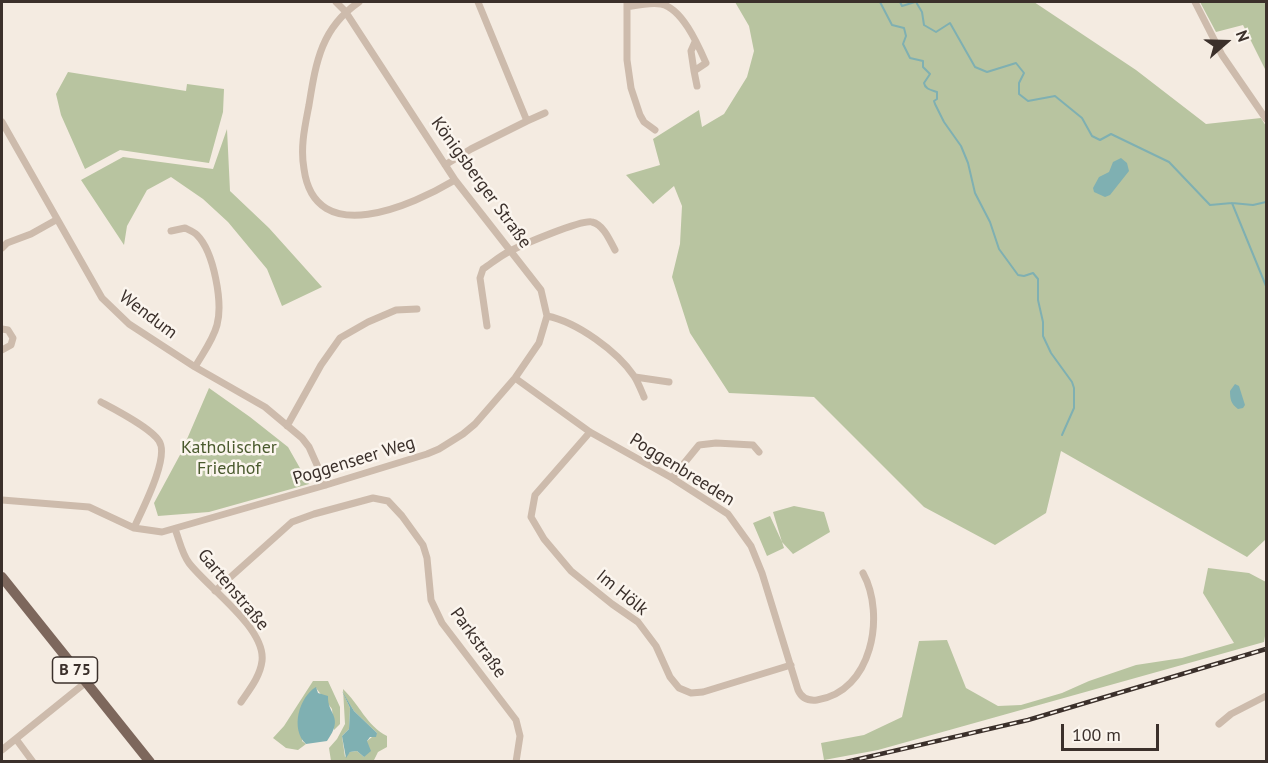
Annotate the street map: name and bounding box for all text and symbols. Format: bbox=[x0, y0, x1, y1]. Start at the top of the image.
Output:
north arrow bbox=[1196, 12, 1256, 72]
text: N bbox=[1232, 27, 1254, 44]
street label: Königsberger Straße bbox=[426, 113, 536, 253]
street label: Wendum bbox=[115, 286, 181, 344]
street label: Poggenbreeden bbox=[625, 429, 739, 511]
street label: Poggenseer Weg bbox=[290, 432, 418, 490]
park label: Katholischer Friedhof bbox=[181, 437, 277, 480]
street label: Gartenstraße bbox=[193, 545, 273, 635]
street label: Im Hölk bbox=[592, 566, 652, 620]
street label: Parkstraße bbox=[445, 604, 511, 682]
road number: B 75 bbox=[52, 657, 98, 683]
scale bar bbox=[1064, 712, 1162, 750]
text: 100 m bbox=[1072, 723, 1121, 746]

